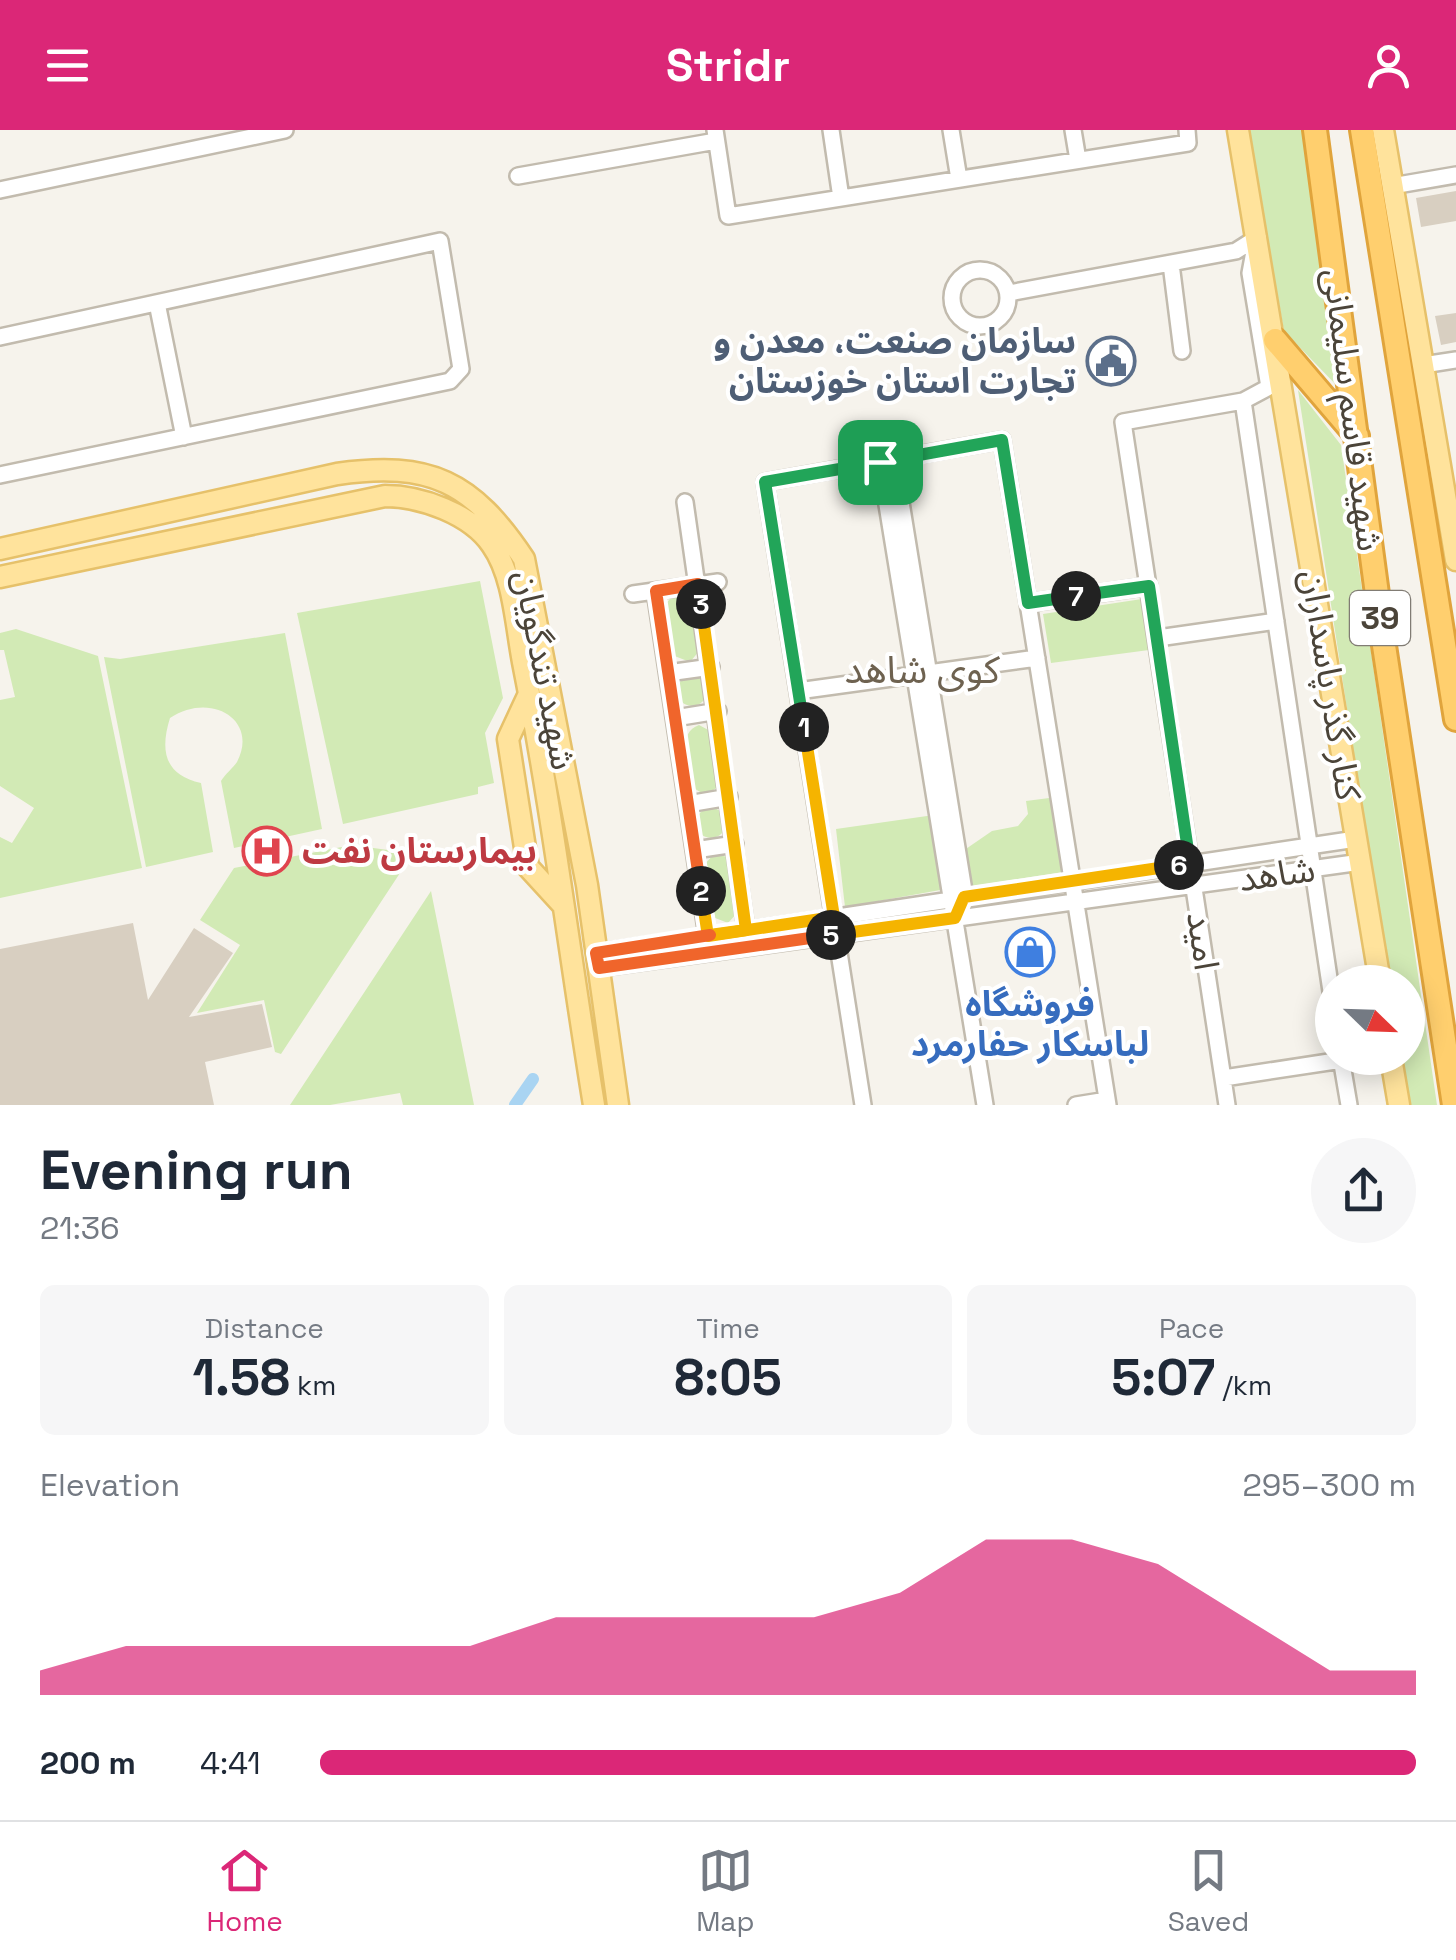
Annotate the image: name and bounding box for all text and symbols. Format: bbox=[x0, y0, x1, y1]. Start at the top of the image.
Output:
text: Stridr bbox=[666, 37, 790, 94]
icon: menu bbox=[40, 38, 95, 93]
icon: person bbox=[1361, 38, 1416, 93]
street label: شهید قاسم سلیمانی bbox=[1309, 266, 1392, 554]
place label: سازمان صنعت، معدن و تجارت استان خوزستان bbox=[713, 319, 1076, 403]
public building icon: سازمان صنعت، معدن و تجارت استان خوزستان bbox=[1085, 335, 1137, 387]
pin bbox=[838, 420, 923, 505]
icon: arrive bbox=[853, 435, 908, 490]
street label: شهید تندگویان bbox=[504, 566, 586, 774]
street label: کنار گذر پاسداران bbox=[1291, 567, 1371, 804]
pin: 7 bbox=[1051, 571, 1101, 621]
text: 7 bbox=[1068, 578, 1084, 614]
pin: 3 bbox=[676, 579, 726, 629]
text: 3 bbox=[692, 586, 710, 622]
road number: 39 bbox=[1350, 591, 1410, 645]
district label: کوی شاهد bbox=[844, 646, 1001, 694]
pin: 1 bbox=[779, 702, 829, 752]
text: 1 bbox=[798, 709, 810, 745]
hospital icon: بیمارستان نفت bbox=[241, 825, 293, 877]
place label: بیمارستان نفت bbox=[302, 829, 537, 873]
pin: 6 bbox=[1154, 840, 1204, 890]
text: 6 bbox=[1170, 847, 1188, 883]
street label: شاهد bbox=[1236, 847, 1318, 901]
pin: 2 bbox=[676, 866, 726, 916]
text: 2 bbox=[693, 873, 709, 909]
street label: امید bbox=[1177, 909, 1229, 973]
pin: 5 bbox=[806, 910, 856, 960]
text: 5 bbox=[823, 917, 839, 953]
shop icon: فروشگاه لباسکار حفارمرد bbox=[1004, 926, 1056, 978]
north arrow bbox=[1315, 965, 1425, 1075]
map controls bbox=[1315, 965, 1425, 1075]
place label: فروشگاه لباسکار حفارمرد bbox=[911, 982, 1149, 1066]
text: Evening run bbox=[40, 1135, 353, 1205]
button: share bbox=[1311, 1138, 1416, 1243]
text: 21:36 bbox=[40, 1208, 120, 1248]
text: Distance bbox=[205, 1310, 324, 1346]
text: Time bbox=[696, 1310, 760, 1346]
text: Pace bbox=[1159, 1310, 1224, 1346]
text: 1.58 bbox=[192, 1346, 290, 1410]
text: 8:05 bbox=[674, 1346, 782, 1410]
text: 5:07 bbox=[1111, 1346, 1215, 1410]
text: km bbox=[290, 1367, 336, 1403]
text: /km bbox=[1215, 1367, 1272, 1403]
text: Elevation bbox=[40, 1465, 180, 1505]
text: 295–300 m bbox=[1243, 1465, 1416, 1505]
text: 200 m bbox=[40, 1743, 136, 1783]
text: 4:41 bbox=[200, 1743, 261, 1783]
tab: Home bbox=[207, 1843, 283, 1939]
tab: Map bbox=[696, 1843, 755, 1939]
tab: Saved bbox=[1168, 1843, 1249, 1939]

